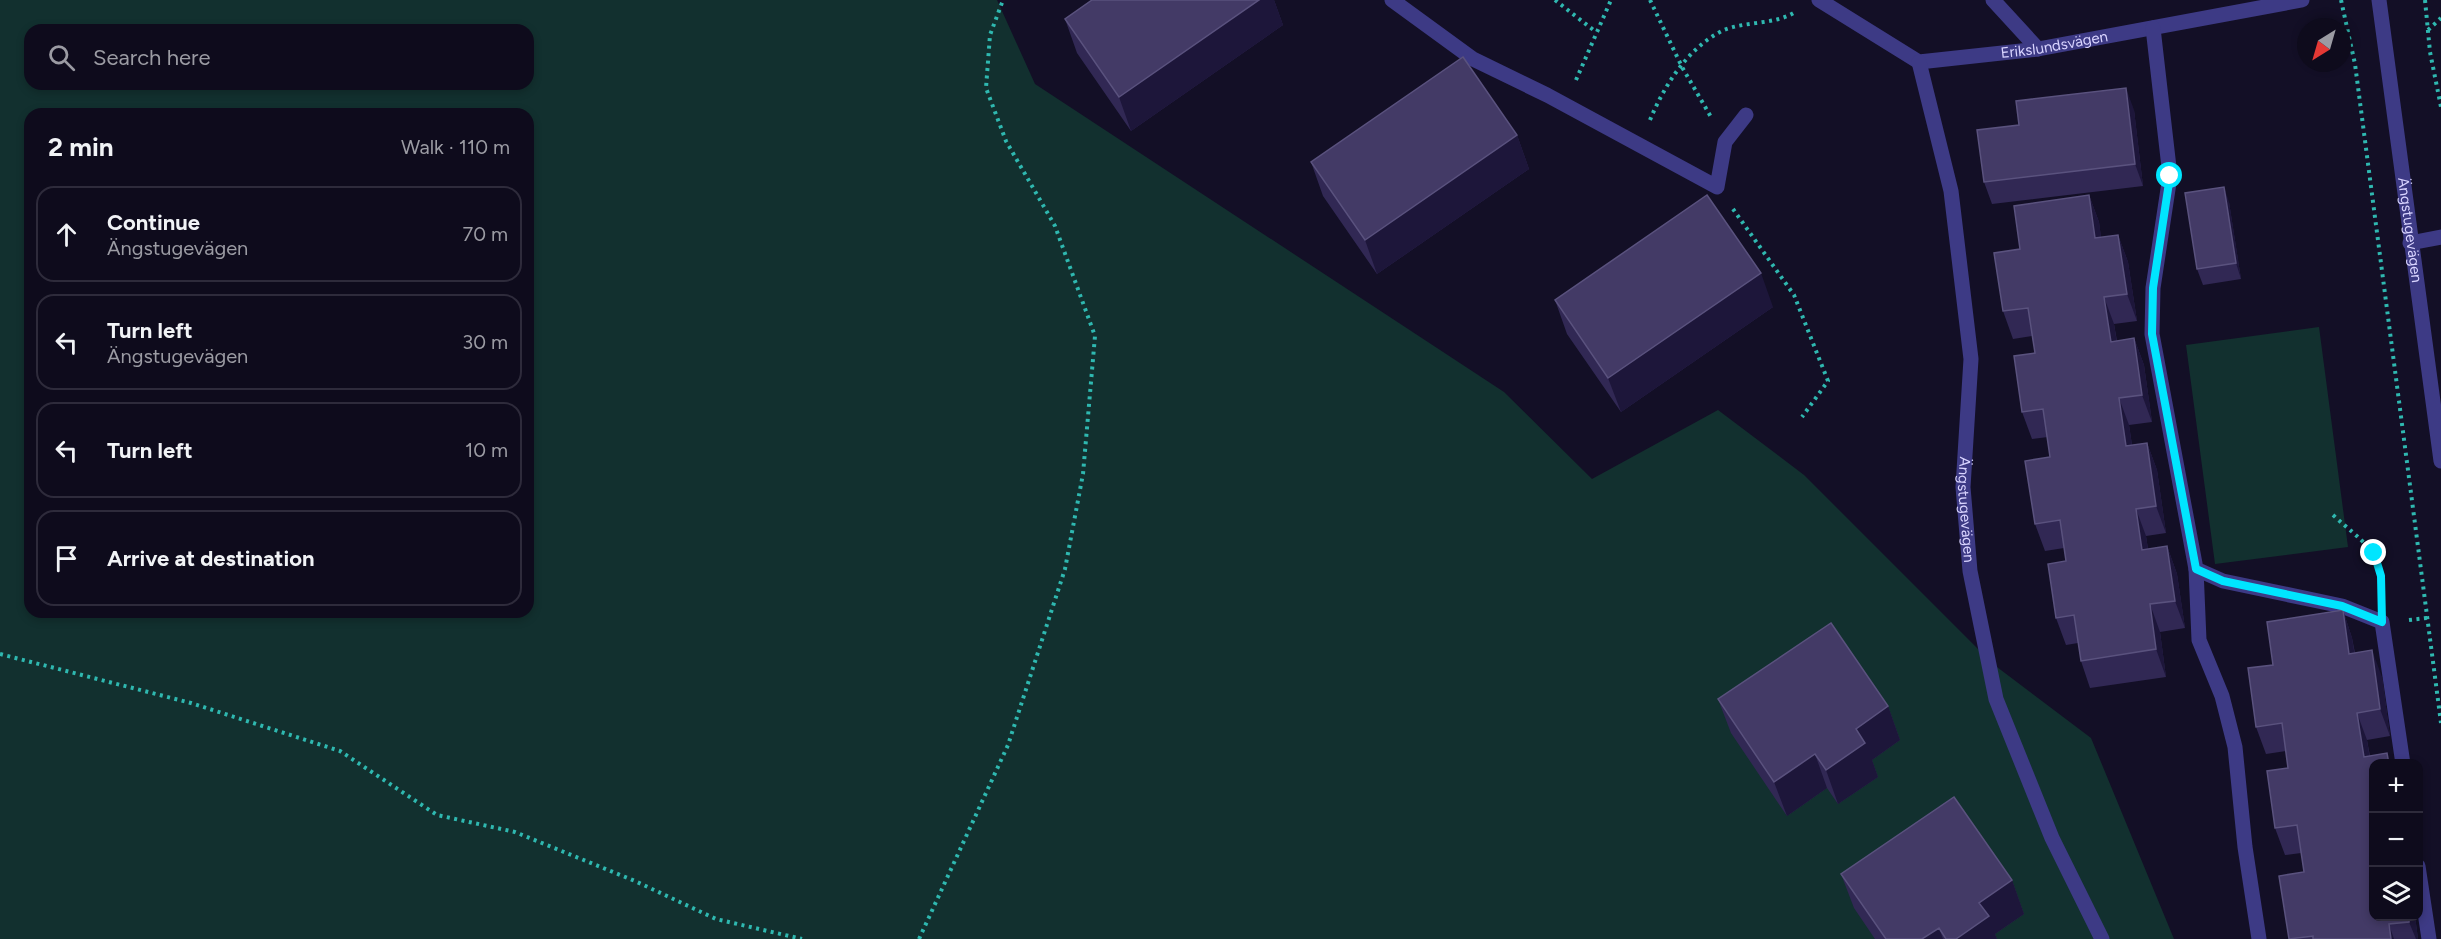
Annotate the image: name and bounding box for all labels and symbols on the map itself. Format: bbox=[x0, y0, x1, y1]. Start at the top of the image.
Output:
north arrow bbox=[2297, 18, 2351, 72]
street label: Erikslundsvägen bbox=[2000, 27, 2109, 62]
route start bbox=[2156, 162, 2182, 188]
street label: Ängstugevägen bbox=[2394, 176, 2426, 284]
street label: Ängstugevägen bbox=[1954, 456, 1978, 563]
route end bbox=[2360, 539, 2386, 565]

